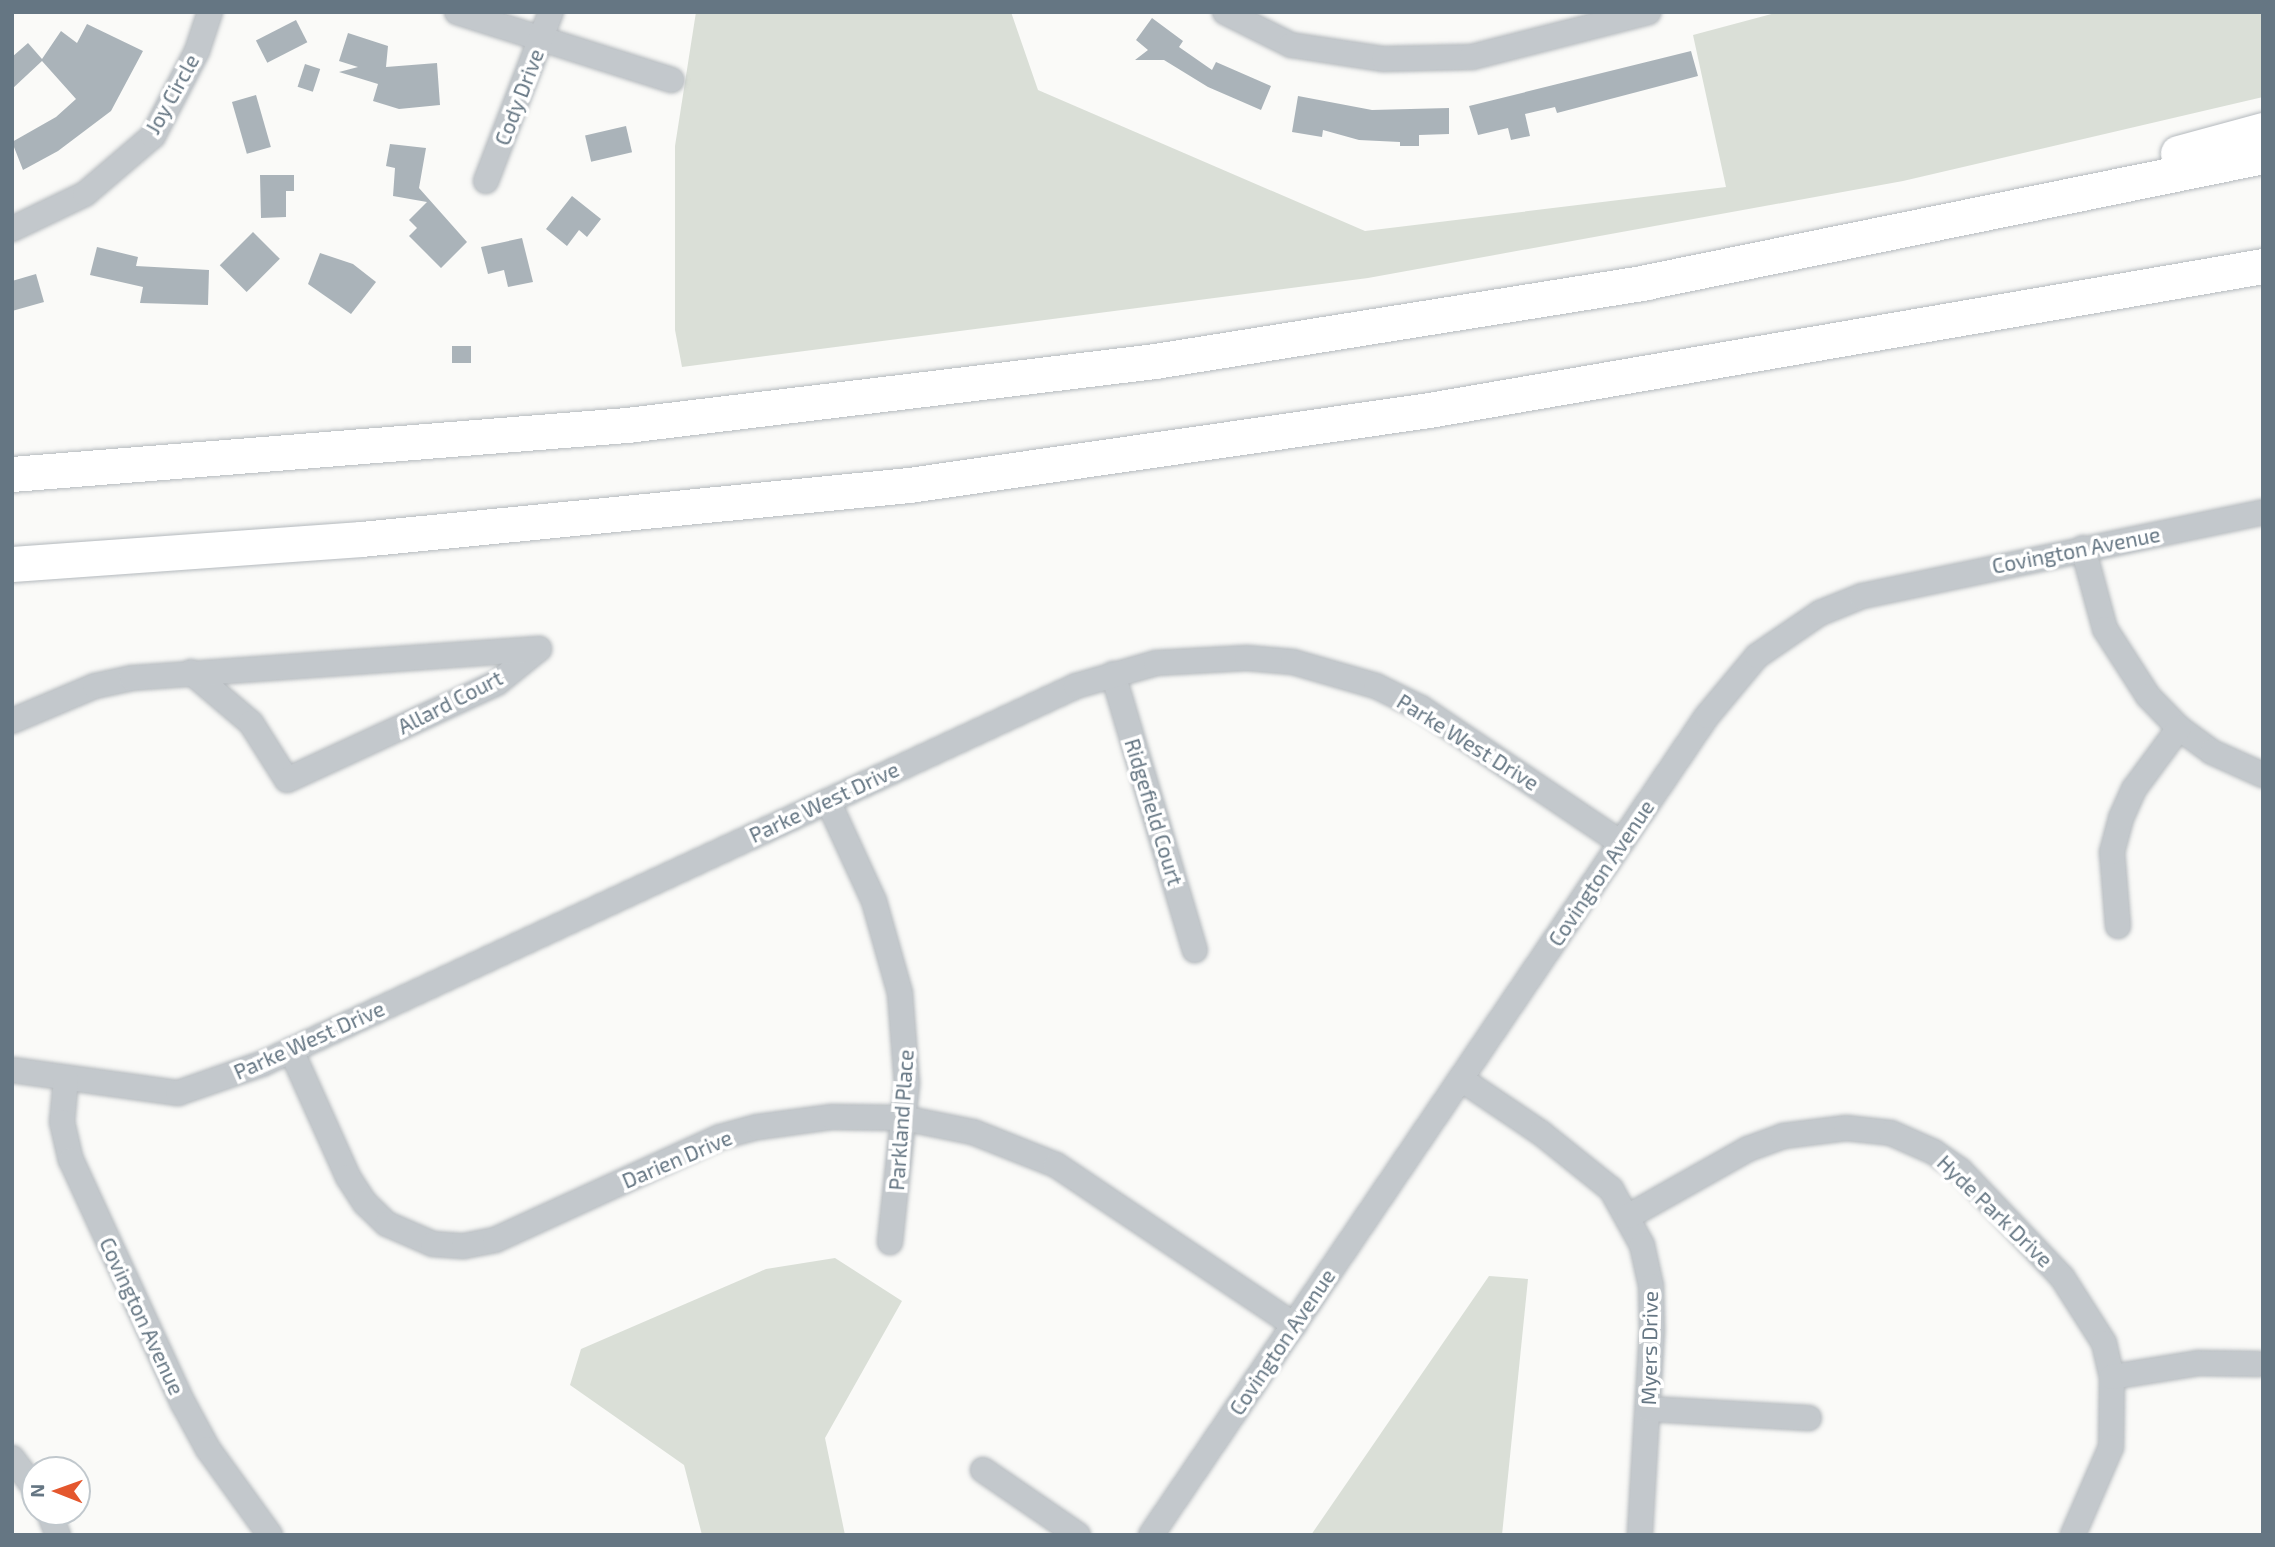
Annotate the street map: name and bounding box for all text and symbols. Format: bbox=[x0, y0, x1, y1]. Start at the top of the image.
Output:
street label: Cody Drive bbox=[489, 45, 549, 149]
street label: Joy Circle bbox=[140, 49, 204, 139]
street label: Covington Avenue bbox=[1990, 521, 2162, 579]
street label: Allard Court bbox=[393, 665, 507, 739]
street label: Parke West Drive bbox=[1392, 688, 1544, 796]
street label: Ridgefield Court bbox=[1120, 735, 1188, 889]
street label: Parke West Drive bbox=[745, 756, 903, 848]
street label: Covington Avenue bbox=[1543, 795, 1659, 951]
street label: Parke West Drive bbox=[230, 995, 388, 1085]
street label: Parkland Place bbox=[884, 1049, 918, 1191]
street label: Darien Drive bbox=[618, 1125, 736, 1193]
street label: Hyde Park Drive bbox=[1932, 1150, 2058, 1272]
street label: Covington Avenue bbox=[94, 1233, 190, 1399]
street label: Covington Avenue bbox=[1224, 1264, 1340, 1420]
street label: Myers Drive bbox=[1635, 1291, 1663, 1405]
north arrow bbox=[21, 1456, 91, 1526]
text: N bbox=[25, 1484, 48, 1498]

